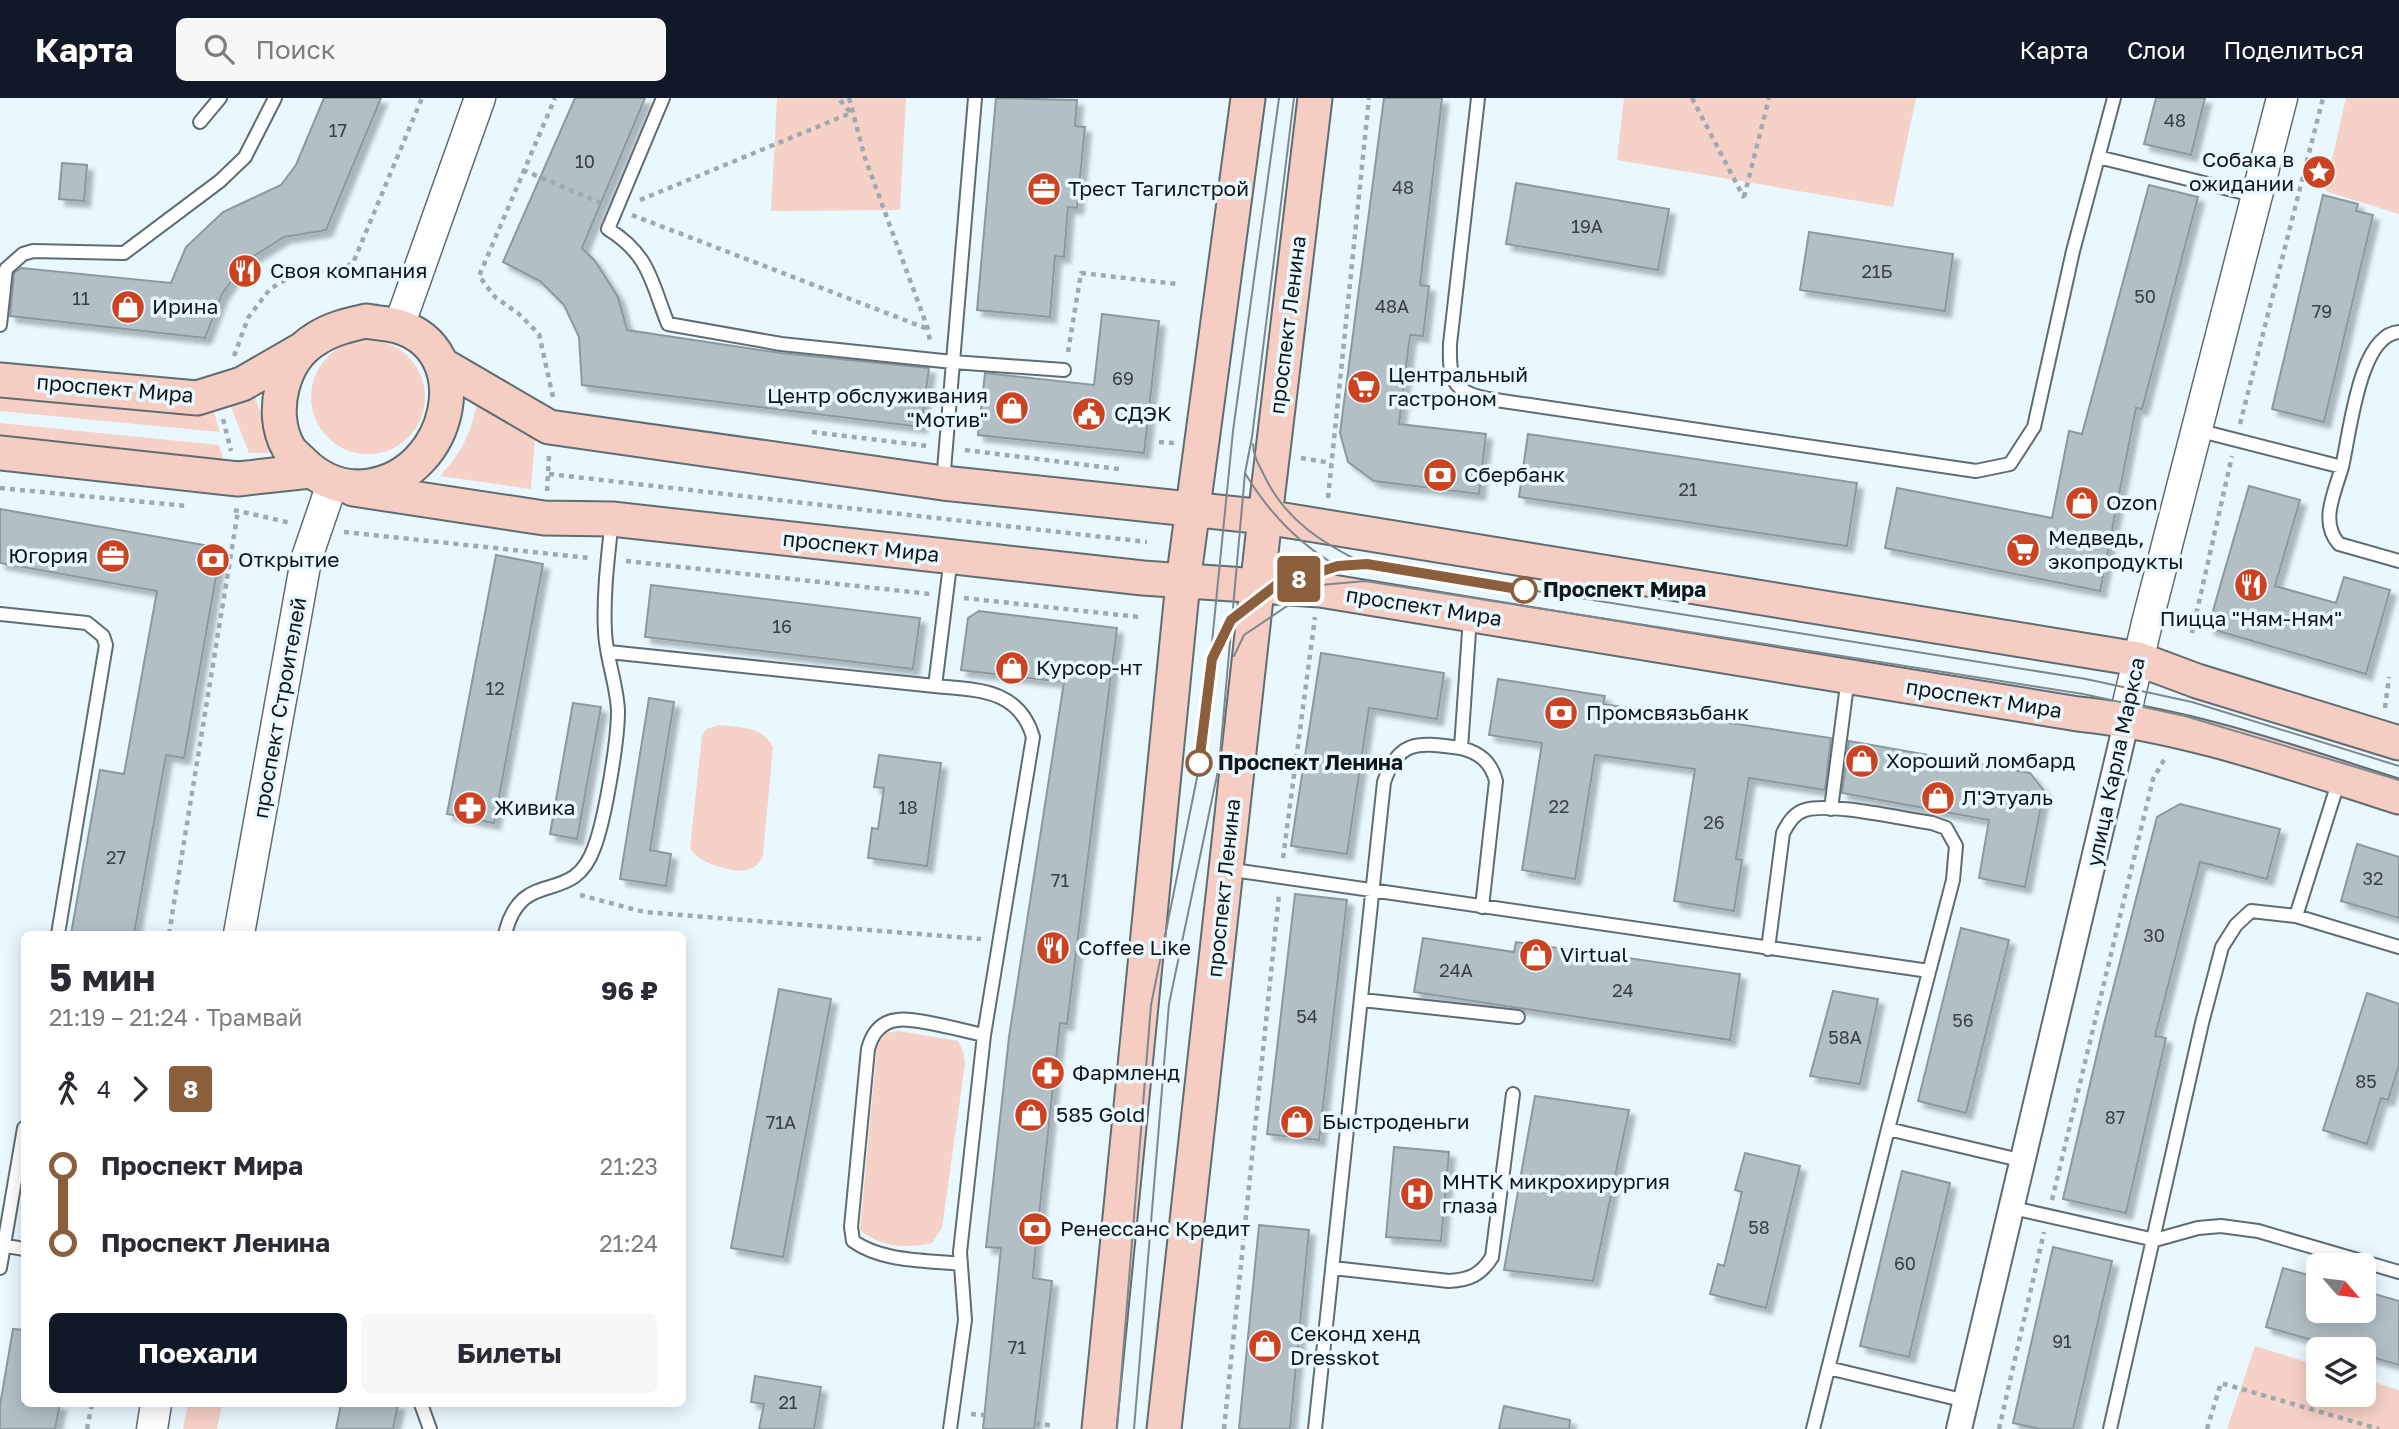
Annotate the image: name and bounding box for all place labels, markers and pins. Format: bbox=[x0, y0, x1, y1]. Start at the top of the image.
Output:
place label: Собака в ожидании bbox=[2189, 146, 2294, 196]
place icon: Собака в ожидании bbox=[2300, 153, 2338, 191]
office icon: Трест Тагилстрой bbox=[1025, 170, 1063, 208]
place label: Трест Тагилстрой bbox=[1068, 175, 1249, 201]
restaurant icon: Своя компания bbox=[226, 252, 264, 290]
place label: Своя компания bbox=[270, 257, 427, 283]
shop icon: Ирина bbox=[109, 288, 147, 326]
place label: Ирина bbox=[152, 293, 218, 319]
place label: Центральный гастроном bbox=[1388, 361, 1528, 411]
supermarket icon: Центральный гастроном bbox=[1345, 368, 1383, 406]
place label: Центр обслуживания "Мотив" bbox=[767, 382, 988, 432]
shop icon: Центр обслуживания "Мотив" bbox=[993, 389, 1031, 427]
public building icon: СДЭК bbox=[1070, 395, 1108, 433]
place label: СДЭК bbox=[1114, 400, 1172, 426]
bank icon: Сбербанк bbox=[1421, 456, 1459, 494]
place label: Сбербанк bbox=[1464, 461, 1565, 487]
shop icon: Ozon bbox=[2063, 484, 2101, 522]
place label: Ozon bbox=[2106, 489, 2158, 515]
place label: Медведь, экопродукты bbox=[2048, 524, 2184, 574]
supermarket icon: Медведь, экопродукты bbox=[2004, 531, 2042, 569]
office icon: Югория bbox=[94, 537, 132, 575]
bank icon: Открытие bbox=[194, 541, 232, 579]
place label: Югория bbox=[8, 542, 88, 568]
place label: Открытие bbox=[238, 546, 339, 572]
restaurant icon: Пицца "Ням-Ням" bbox=[2232, 566, 2270, 604]
place label: Проспект Мира bbox=[1543, 576, 1706, 602]
marker: Проспект Мира bbox=[1511, 577, 1537, 603]
place label: Пицца "Ням-Ням" bbox=[2160, 605, 2342, 631]
shop icon: Курсор-нт bbox=[993, 649, 1031, 687]
place label: Курсор-нт bbox=[1036, 654, 1143, 680]
bank icon: Промсвязьбанк bbox=[1542, 694, 1580, 732]
place label: Промсвязьбанк bbox=[1586, 699, 1749, 725]
shop icon: Хороший ломбард bbox=[1843, 742, 1881, 780]
place label: Хороший ломбард bbox=[1886, 747, 2076, 773]
place label: Проспект Ленина bbox=[1218, 749, 1403, 775]
marker: Проспект Ленина bbox=[1186, 750, 1212, 776]
shop icon: Л'Этуаль bbox=[1919, 779, 1957, 817]
place label: Л'Этуаль bbox=[1962, 784, 2053, 810]
pharmacy icon: Живика bbox=[451, 789, 489, 827]
place label: Живика bbox=[494, 794, 575, 820]
restaurant icon: Coffee Like bbox=[1034, 929, 1072, 967]
place label: Coffee Like bbox=[1078, 934, 1191, 960]
shop icon: Virtual bbox=[1517, 936, 1555, 974]
place label: Virtual bbox=[1560, 941, 1628, 967]
pharmacy icon: Фармленд bbox=[1029, 1054, 1067, 1092]
place label: Фармленд bbox=[1072, 1059, 1180, 1085]
shop icon: 585 Gold bbox=[1012, 1096, 1050, 1134]
place label: 585 Gold bbox=[1056, 1101, 1145, 1127]
shop icon: Быстроденьги bbox=[1278, 1103, 1316, 1141]
place label: Быстроденьги bbox=[1322, 1108, 1470, 1134]
place label: МНТК микрохирургия глаза bbox=[1442, 1168, 1670, 1218]
hospital icon: МНТК микрохирургия глаза bbox=[1398, 1175, 1436, 1213]
bank icon: Ренессанс Кредит bbox=[1016, 1210, 1054, 1248]
place label: Ренессанс Кредит bbox=[1060, 1215, 1250, 1241]
place label: Секонд хенд Dresskot bbox=[1290, 1320, 1421, 1370]
shop icon: Секонд хенд Dresskot bbox=[1246, 1327, 1284, 1365]

